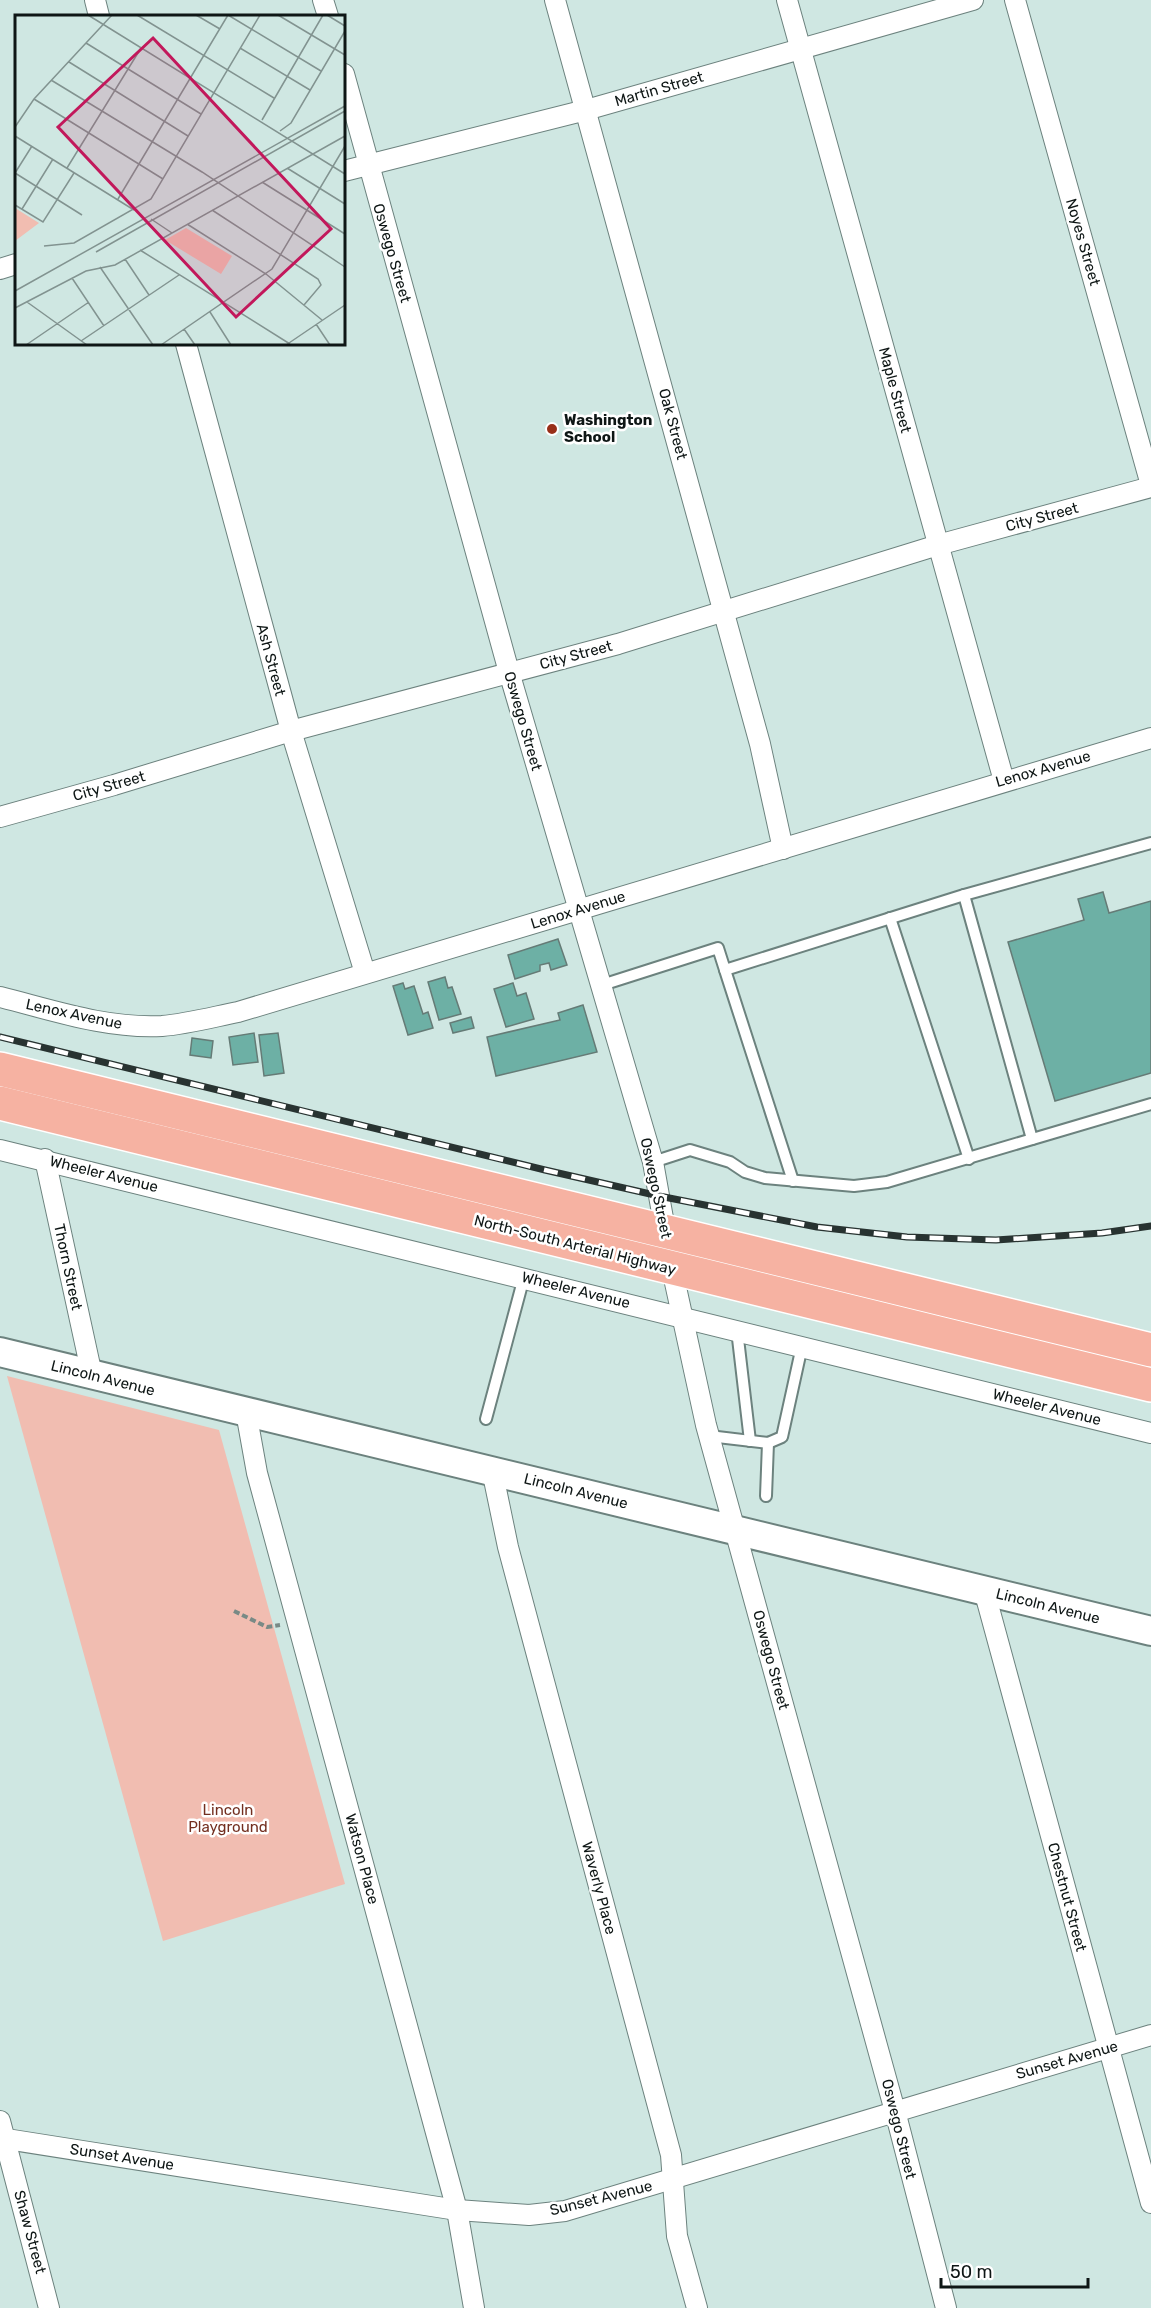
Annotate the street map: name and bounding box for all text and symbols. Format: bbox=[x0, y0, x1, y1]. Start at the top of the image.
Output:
inset map bbox=[15, 15, 345, 345]
street label: Martin Street bbox=[613, 68, 706, 110]
street label: Noyes Street bbox=[1062, 196, 1104, 288]
street label: Oswego Street bbox=[369, 201, 415, 305]
street label: Maple Street bbox=[875, 345, 915, 435]
street label: Oak Street bbox=[655, 386, 691, 462]
place label: Washington School bbox=[564, 411, 652, 446]
marker: Washington School bbox=[545, 422, 559, 436]
street label: City Street bbox=[1004, 499, 1080, 535]
street label: Ash Street bbox=[253, 622, 289, 698]
street label: City Street bbox=[538, 637, 614, 673]
street label: Oswego Street bbox=[500, 669, 546, 773]
street label: Lenox Avenue bbox=[993, 747, 1093, 791]
street label: City Street bbox=[71, 767, 147, 805]
street label: Lenox Avenue bbox=[528, 887, 628, 933]
street label: Lenox Avenue bbox=[24, 995, 124, 1033]
street label: Oswego Street bbox=[637, 1136, 675, 1240]
street label: Wheeler Avenue bbox=[48, 1152, 160, 1196]
street label: North-South Arterial Highway bbox=[472, 1211, 678, 1279]
street label: Thorn Street bbox=[50, 1222, 86, 1312]
street label: Wheeler Avenue bbox=[520, 1268, 632, 1312]
street label: Lincoln Avenue bbox=[49, 1356, 157, 1400]
street label: Wheeler Avenue bbox=[991, 1385, 1103, 1429]
street label: Lincoln Avenue bbox=[522, 1469, 630, 1513]
street label: Lincoln Avenue bbox=[994, 1584, 1102, 1628]
street label: Oswego Street bbox=[749, 1608, 793, 1712]
park label: Lincoln Playground bbox=[188, 1801, 268, 1836]
street label: Watson Place bbox=[341, 1812, 383, 1906]
street label: Waverly Place bbox=[578, 1840, 620, 1936]
street label: Chestnut Street bbox=[1044, 1841, 1090, 1954]
street label: Sunset Avenue bbox=[1014, 2037, 1120, 2083]
street label: Oswego Street bbox=[878, 2077, 920, 2181]
street label: Sunset Avenue bbox=[69, 2140, 175, 2174]
street label: Sunset Avenue bbox=[548, 2177, 654, 2219]
street label: Shaw Street bbox=[10, 2188, 50, 2276]
scale bar bbox=[941, 2251, 1088, 2289]
text: 50 m bbox=[950, 2261, 993, 2283]

